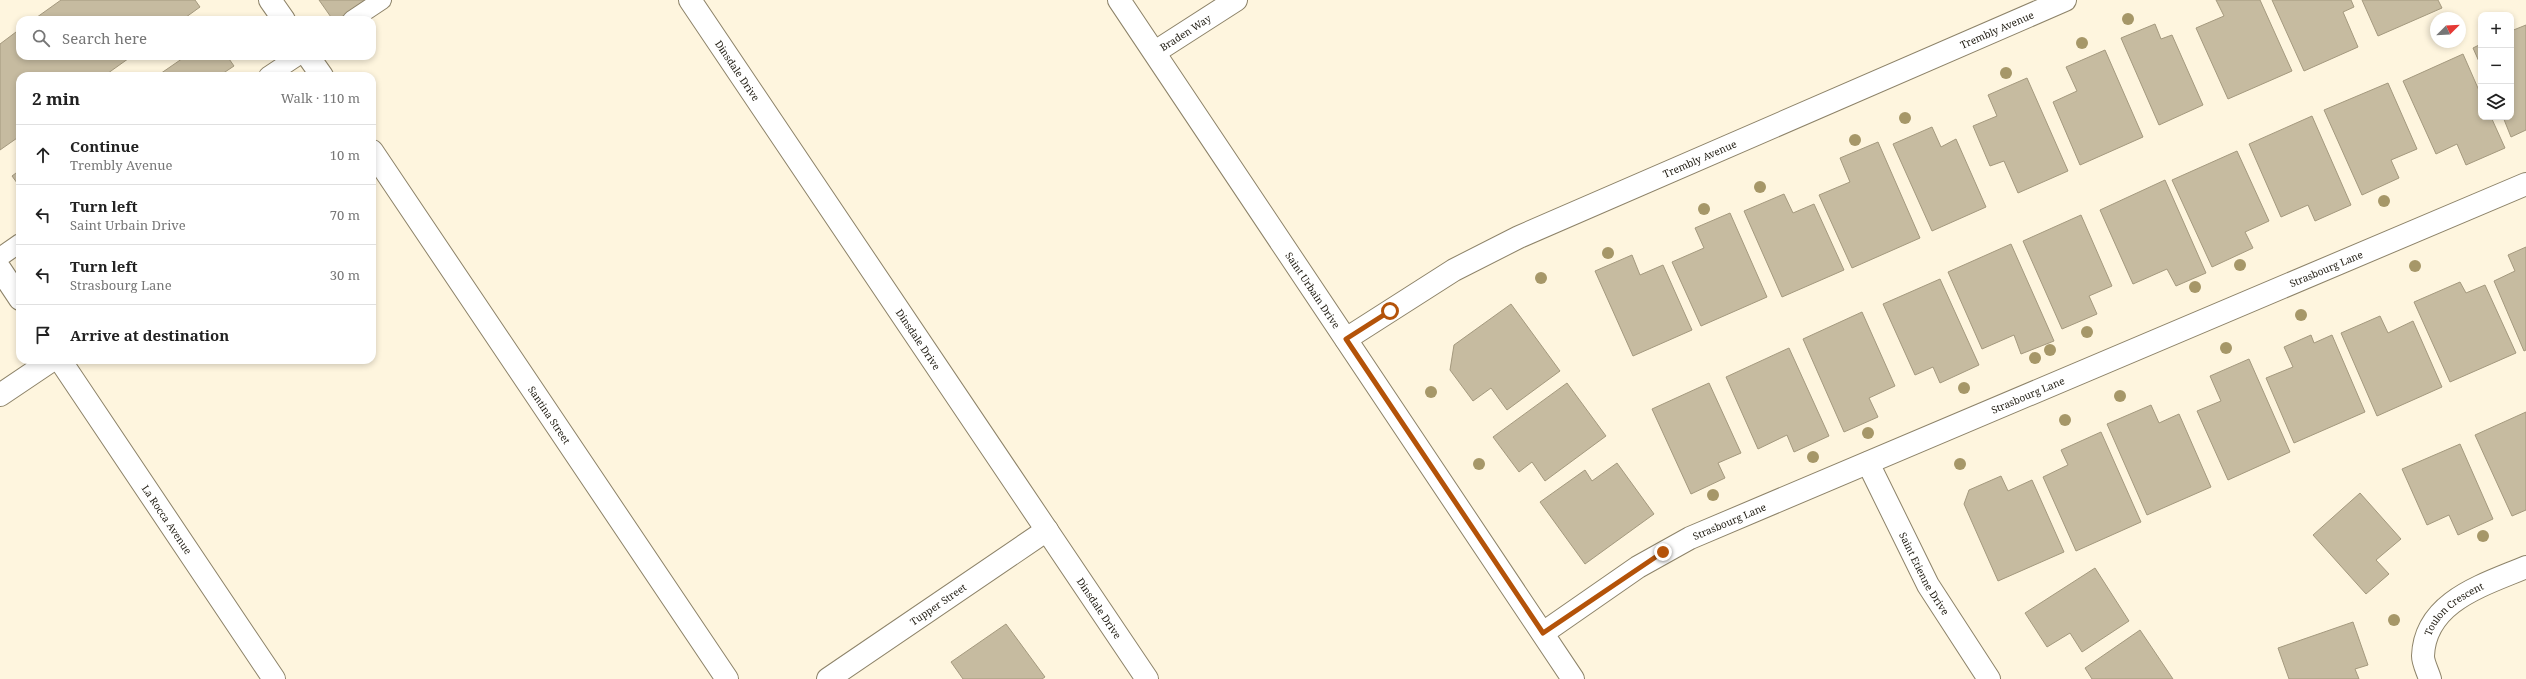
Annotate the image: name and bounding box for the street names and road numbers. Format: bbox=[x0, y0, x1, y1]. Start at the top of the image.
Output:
street label: Trembly Avenue bbox=[1958, 7, 2036, 52]
street label: Braden Way bbox=[1157, 11, 1214, 54]
street label: Dinsdale Drive bbox=[712, 37, 763, 104]
street label: Trembly Avenue bbox=[1661, 136, 1739, 181]
street label: Strasbourg Lane bbox=[2287, 247, 2365, 290]
street label: Saint Urbain Drive bbox=[1282, 249, 1344, 331]
street label: Dinsdale Drive bbox=[893, 306, 944, 373]
street label: Strasbourg Lane bbox=[1989, 373, 2067, 417]
street label: Santina Street bbox=[525, 383, 574, 447]
street label: La Rocca Avenue bbox=[139, 482, 195, 557]
street label: Strasbourg Lane bbox=[1691, 500, 1768, 543]
street label: Saint Etienne Drive bbox=[1896, 530, 1953, 618]
street label: Dinsdale Drive bbox=[1074, 575, 1125, 641]
street label: Toulon Crescent bbox=[2421, 579, 2486, 638]
street label: Tupper Street bbox=[907, 580, 969, 628]

